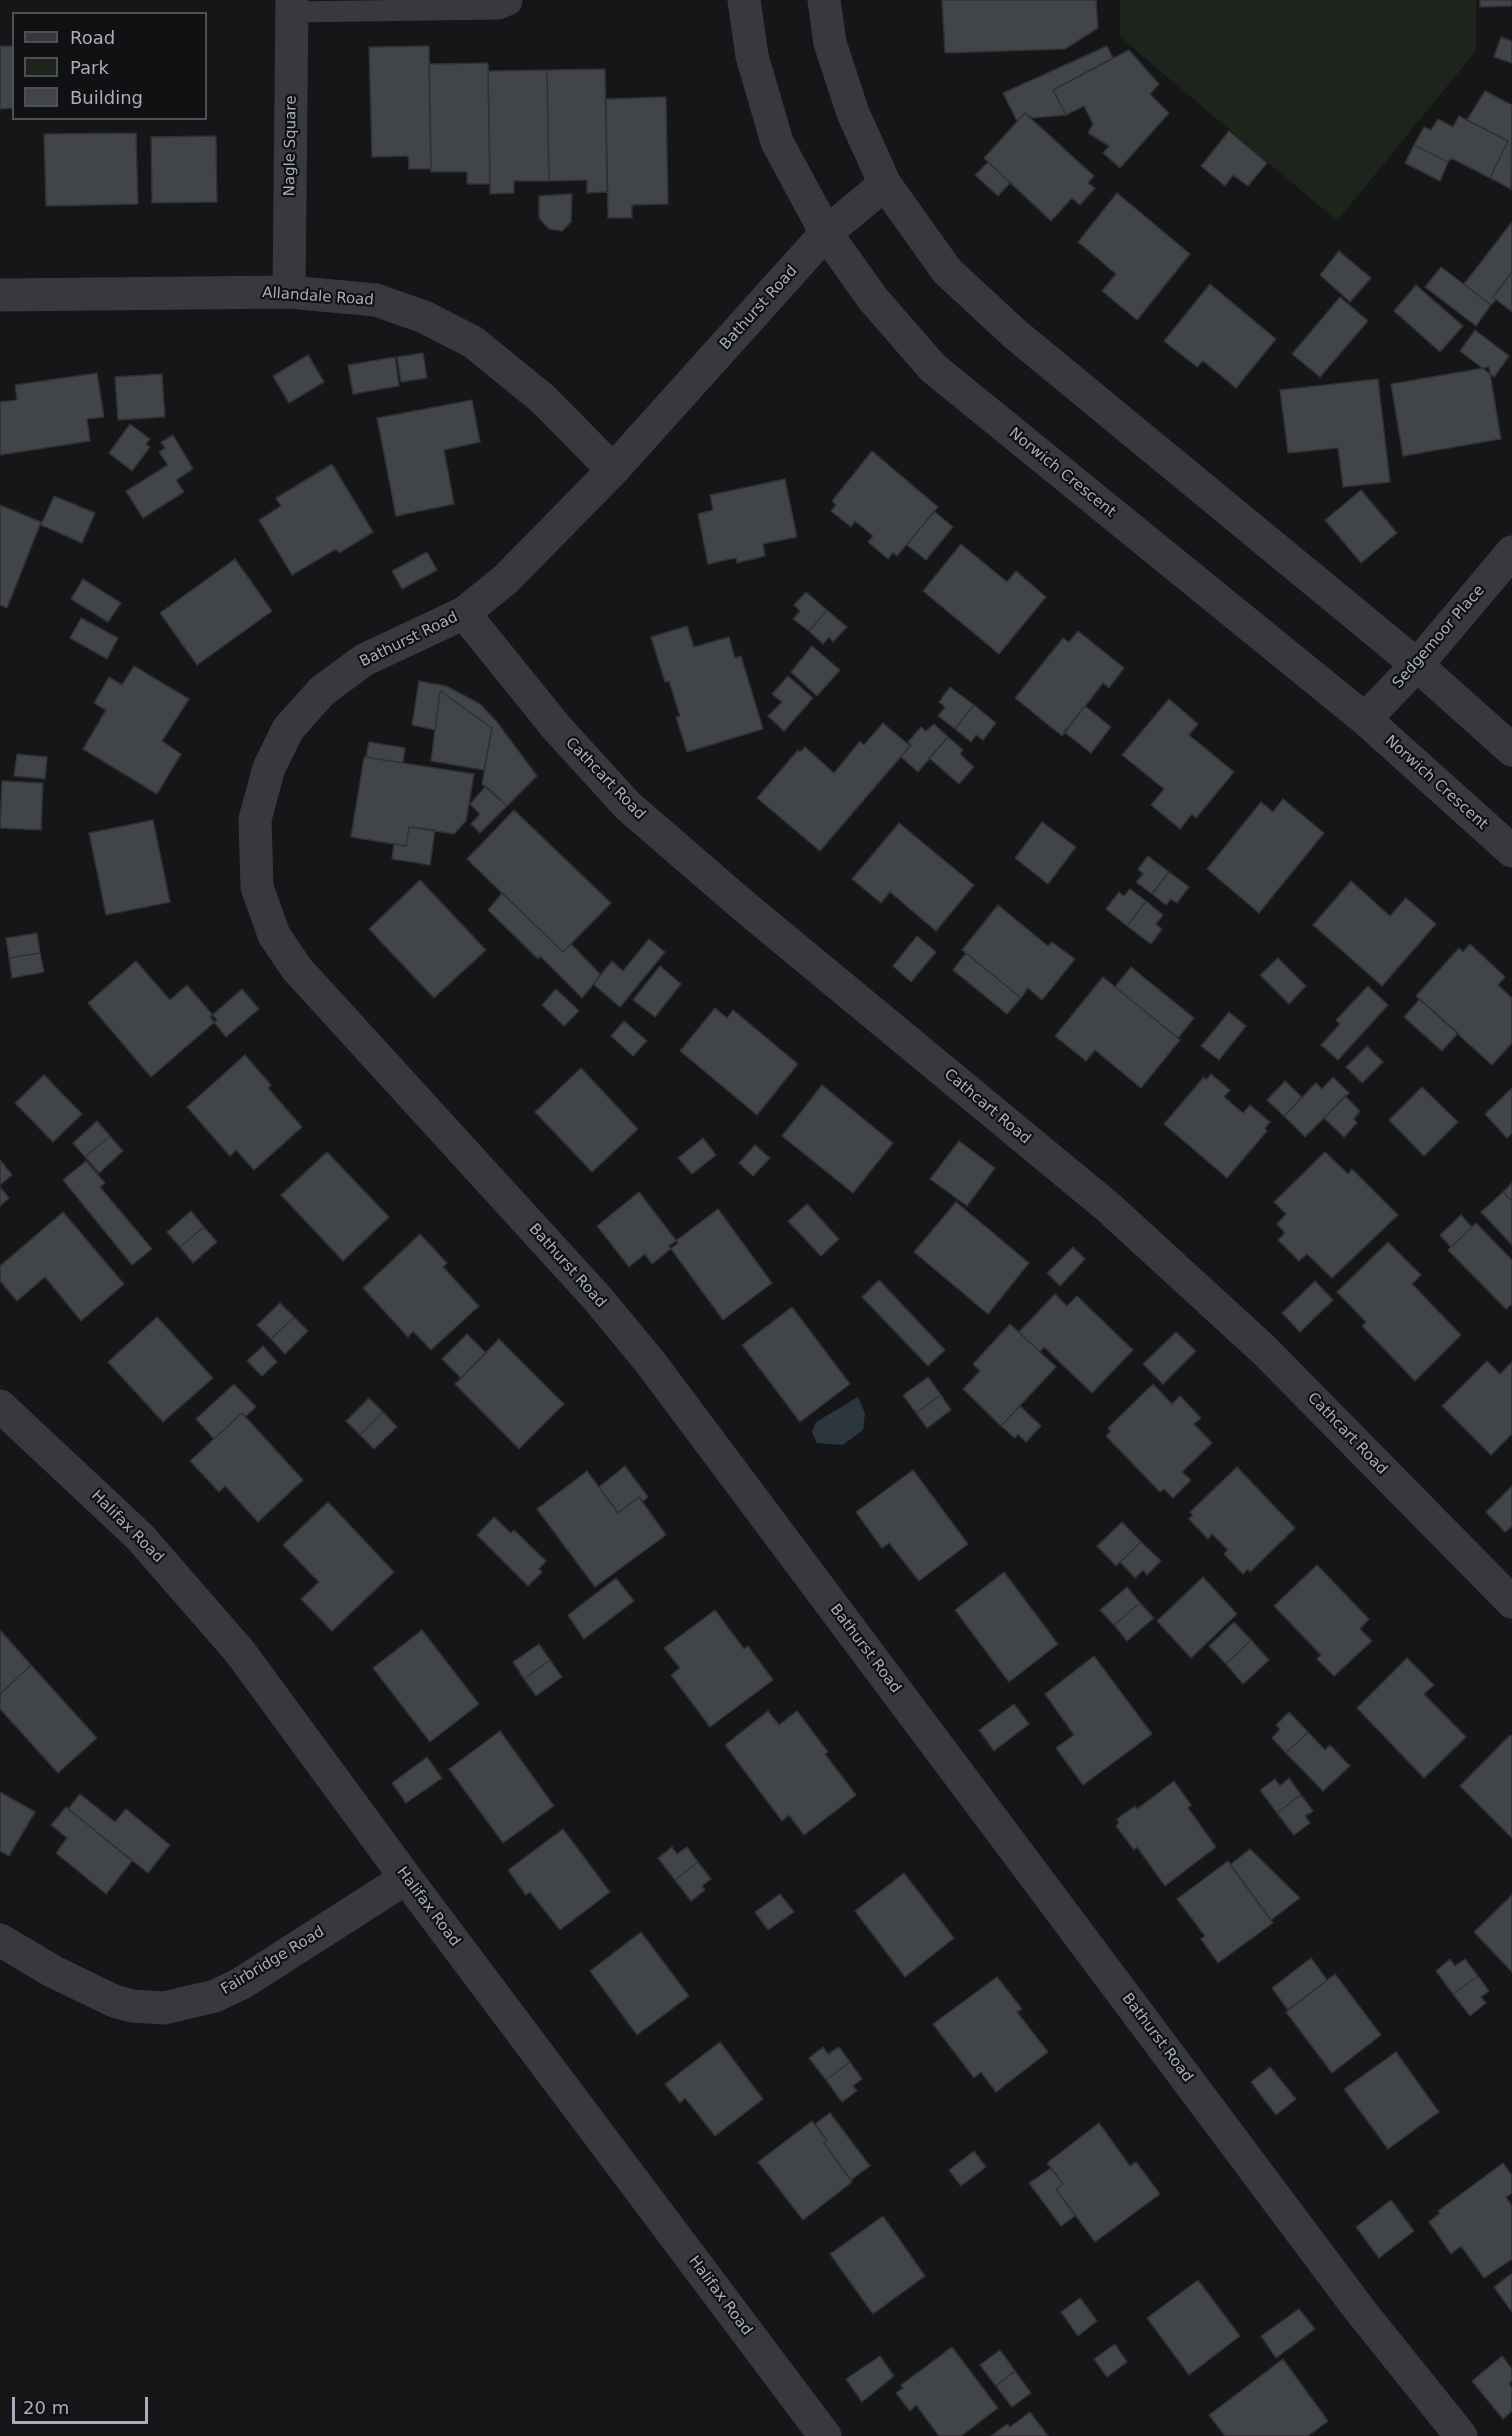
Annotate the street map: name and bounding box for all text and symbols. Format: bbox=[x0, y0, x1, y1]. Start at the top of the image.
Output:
legend bbox=[12, 12, 207, 120]
text: Road bbox=[70, 27, 115, 48]
text: Park bbox=[70, 57, 109, 78]
text: Building bbox=[70, 87, 143, 108]
street label: Nagle Square bbox=[281, 95, 301, 197]
street label: Bathurst Road bbox=[717, 262, 801, 354]
street label: Allandale Road bbox=[262, 284, 374, 310]
street label: Norwich Crescent bbox=[1005, 425, 1119, 521]
street label: Sedgemoor Place bbox=[1389, 582, 1489, 692]
street label: Bathurst Road bbox=[357, 609, 461, 671]
street label: Norwich Crescent bbox=[1381, 732, 1491, 834]
street label: Cathcart Road bbox=[561, 734, 649, 824]
street label: Cathcart Road bbox=[940, 1066, 1034, 1148]
street label: Bathurst Road bbox=[525, 1220, 609, 1312]
street label: Cathcart Road bbox=[1303, 1389, 1391, 1479]
street label: Halifax Road bbox=[87, 1487, 167, 1567]
street label: Bathurst Road bbox=[826, 1601, 904, 1697]
street label: Halifax Road bbox=[392, 1864, 464, 1950]
street label: Fairbridge Road bbox=[218, 1923, 328, 1999]
street label: Bathurst Road bbox=[1118, 1990, 1196, 2086]
street label: Halifax Road bbox=[684, 2253, 756, 2339]
scale bar bbox=[15, 2385, 152, 2423]
text: 20 m bbox=[23, 2397, 69, 2418]

